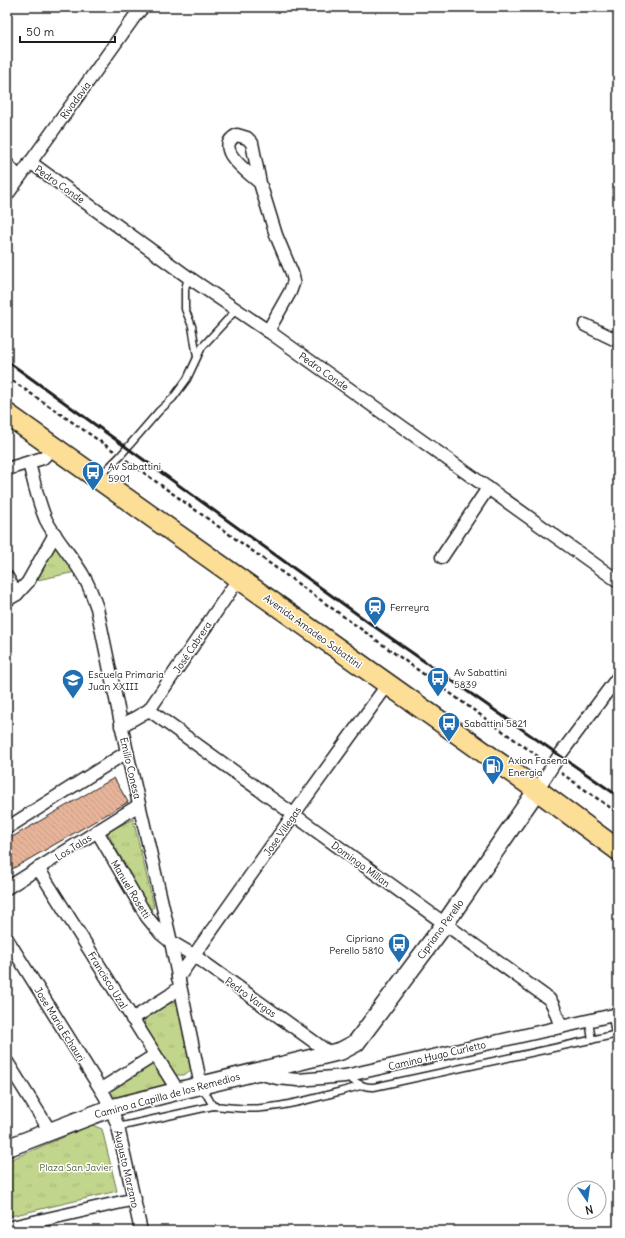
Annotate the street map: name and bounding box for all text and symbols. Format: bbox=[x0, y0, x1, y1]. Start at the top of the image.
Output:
scale bar bbox=[20, 18, 115, 44]
text: 50 m bbox=[26, 24, 55, 39]
street label: Rivadavia bbox=[57, 79, 94, 122]
street label: Pedro Conde bbox=[32, 162, 87, 206]
street label: Pedro Conde bbox=[296, 349, 351, 393]
bus stop icon: Av Sabattini 5901 bbox=[80, 459, 106, 492]
place label: Av Sabattini 5901 bbox=[108, 460, 161, 485]
street label: Avenida Amadeo Sabattini bbox=[261, 591, 364, 671]
station icon: Ferreyra bbox=[362, 594, 388, 627]
place label: Ferreyra bbox=[390, 601, 429, 614]
street label: José Cabrera bbox=[170, 619, 215, 676]
bus stop icon: Av Sabattini 5839 bbox=[425, 665, 451, 698]
place label: Av Sabattini 5839 bbox=[454, 666, 507, 691]
school or university icon: Escuela Primaria Juan XXIII bbox=[60, 667, 86, 700]
place label: Escuela Primaria Juan XXIII bbox=[88, 668, 164, 693]
bus stop icon: Sabattini 5821 bbox=[436, 710, 462, 743]
place label: Sabattini 5821 bbox=[464, 717, 527, 730]
street label: Emilio Conesa bbox=[117, 736, 144, 800]
fuel station icon: Axion Fasena Energia bbox=[480, 753, 506, 786]
place label: Axion Fasena Energia bbox=[508, 754, 568, 779]
street label: Jose Villegas bbox=[261, 804, 304, 858]
street label: Los Talas bbox=[53, 831, 94, 864]
street label: Domingo Millan bbox=[329, 839, 393, 890]
street label: Manuel Rosetti bbox=[108, 858, 153, 921]
street label: Cipriano Perello bbox=[414, 897, 467, 962]
bus stop icon: Cipriano Perello 5810 bbox=[386, 931, 412, 964]
place label: Cipriano Perello 5810 bbox=[329, 932, 384, 957]
street label: Francisco Uzal bbox=[85, 949, 130, 1011]
street label: Pedro Vargas bbox=[223, 974, 279, 1021]
street label: Jose Maria Echauri bbox=[31, 985, 88, 1064]
street label: Camino Hugo Curletto bbox=[387, 1038, 488, 1073]
street label: Camino a Capilla de los Remedios bbox=[93, 1070, 242, 1121]
street label: Augusto Marzano bbox=[111, 1129, 142, 1210]
park label: Plaza San Javier bbox=[39, 1161, 113, 1174]
north arrow bbox=[567, 1180, 607, 1220]
text: N bbox=[584, 1202, 595, 1217]

